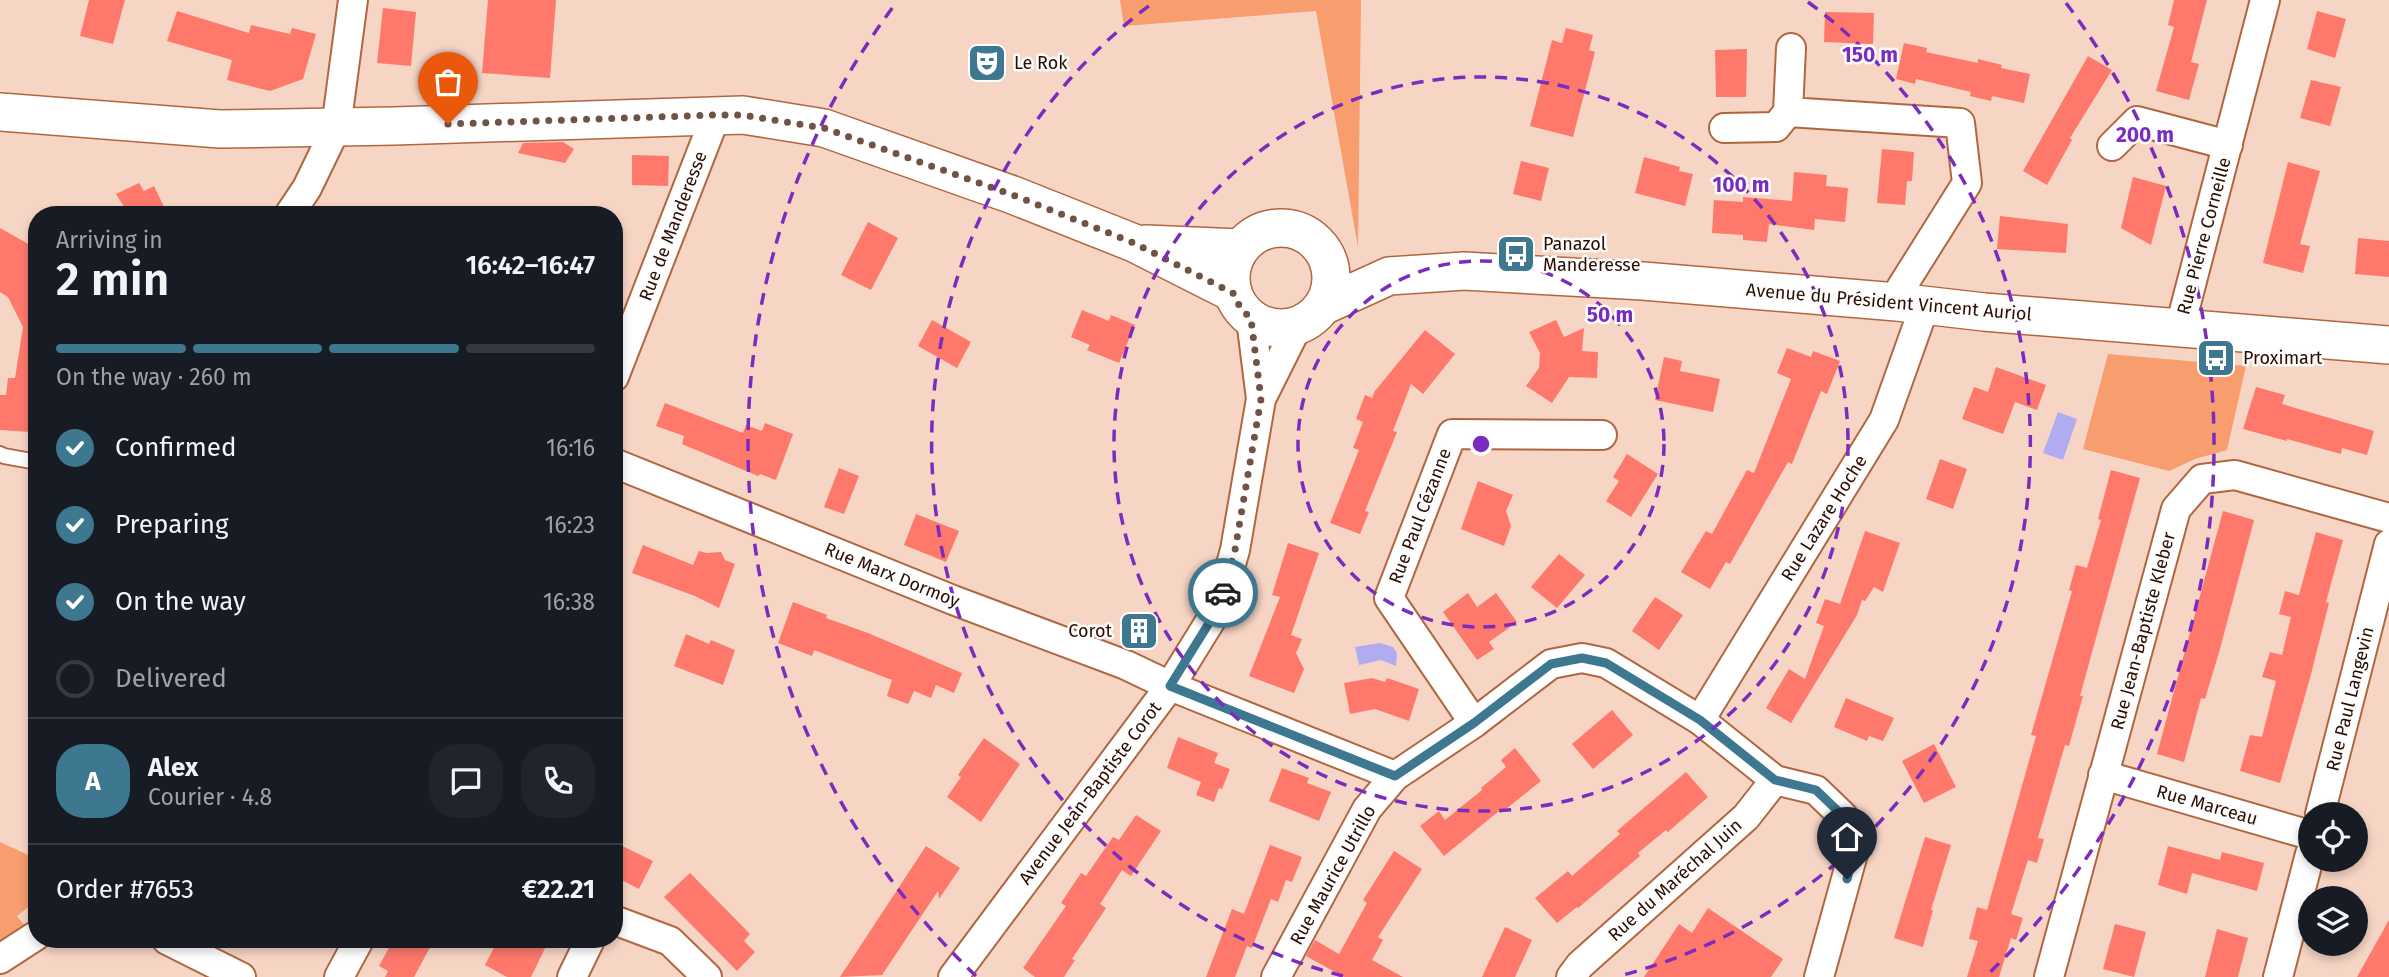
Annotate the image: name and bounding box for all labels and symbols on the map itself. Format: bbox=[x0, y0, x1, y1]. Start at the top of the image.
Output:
theatre icon: Le Rok bbox=[966, 42, 1008, 84]
text: 150 m bbox=[1842, 42, 1898, 68]
pin bbox=[418, 52, 478, 124]
place label: Le Rok bbox=[1014, 52, 1068, 74]
text: 200 m bbox=[2116, 122, 2174, 148]
street label: Rue de Manderesse bbox=[634, 148, 712, 304]
street label: Rue Pierre Corneille bbox=[2172, 155, 2236, 317]
text: 100 m bbox=[1712, 172, 1770, 198]
bus stop icon: Panazol Manderesse bbox=[1495, 233, 1537, 275]
place label: Panazol Manderesse bbox=[1543, 233, 1641, 276]
street label: Avenue du Président Vincent Auriol bbox=[1745, 279, 2033, 325]
text: 50 m bbox=[1587, 302, 1633, 328]
bus stop icon: Proximart bbox=[2195, 337, 2237, 379]
place label: Proximart bbox=[2243, 347, 2323, 369]
centre of rings bbox=[1469, 432, 1493, 456]
street label: Rue Paul Cézanne bbox=[1384, 445, 1456, 587]
street label: Rue Lazare Hoche bbox=[1776, 451, 1872, 585]
street label: Rue Jean-Baptiste Kleber bbox=[2106, 530, 2180, 732]
street label: Rue Marx Dormoy bbox=[821, 538, 963, 612]
courier bbox=[1188, 558, 1258, 628]
building icon: Corot bbox=[1118, 610, 1160, 652]
place label: Corot bbox=[1068, 620, 1112, 642]
street label: Rue Paul Langevin bbox=[2321, 624, 2379, 774]
street label: Avenue Jean-Baptiste Corot bbox=[1014, 697, 1166, 889]
street label: Rue Marceau bbox=[2154, 780, 2260, 830]
street label: Rue Maurice Utrillo bbox=[1285, 801, 1381, 949]
pin bbox=[1817, 807, 1877, 879]
street label: Rue du Maréchal Juin bbox=[1604, 814, 1746, 946]

